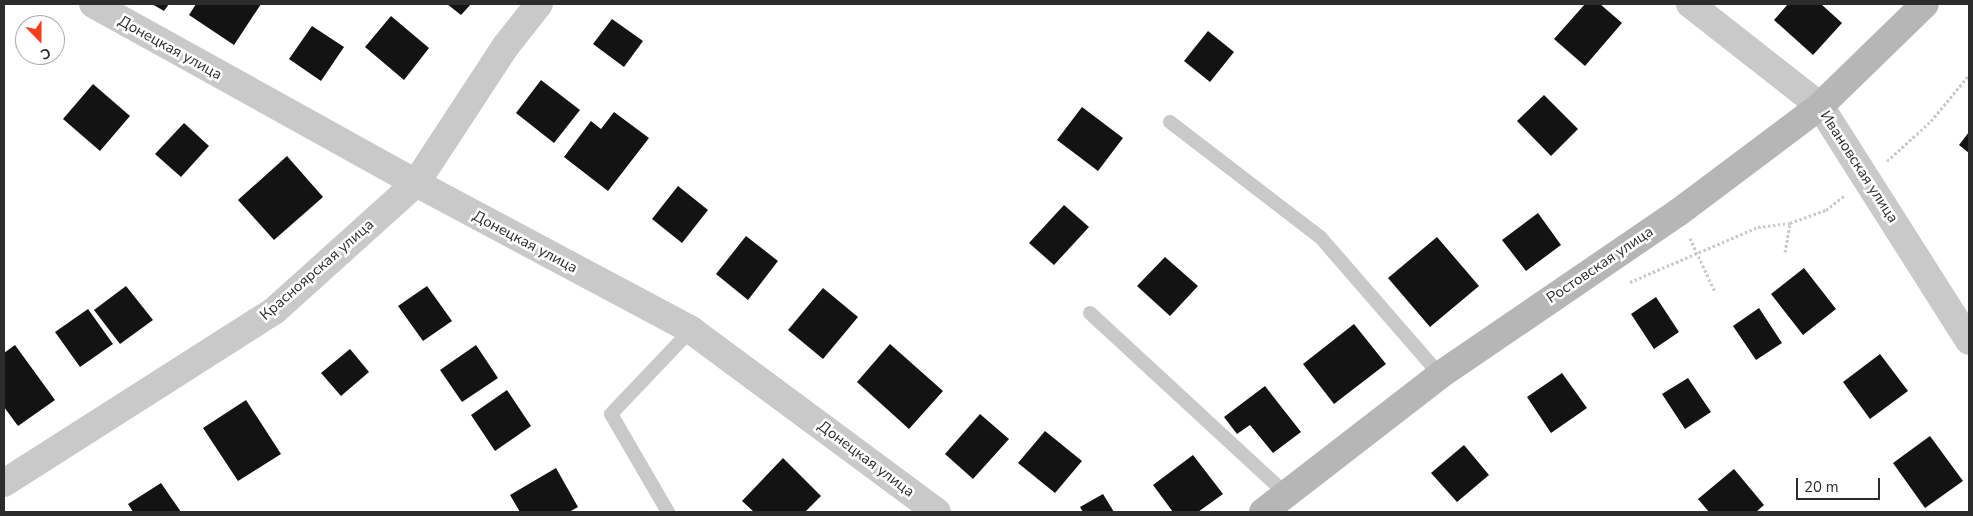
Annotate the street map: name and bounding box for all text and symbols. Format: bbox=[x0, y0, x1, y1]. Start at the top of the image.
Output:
street label: Донецкая улица bbox=[115, 12, 225, 84]
north arrow bbox=[15, 15, 65, 65]
text: С bbox=[37, 43, 53, 64]
street label: Ивановская улица bbox=[1816, 108, 1902, 226]
street label: Донецкая улица bbox=[470, 207, 580, 277]
street label: Красноярская улица bbox=[256, 216, 378, 324]
street label: Ростовская улица bbox=[1543, 223, 1657, 307]
street label: Донецкая улица bbox=[814, 417, 918, 501]
scale bar bbox=[1798, 468, 1882, 500]
text: 20 m bbox=[1804, 477, 1839, 497]

